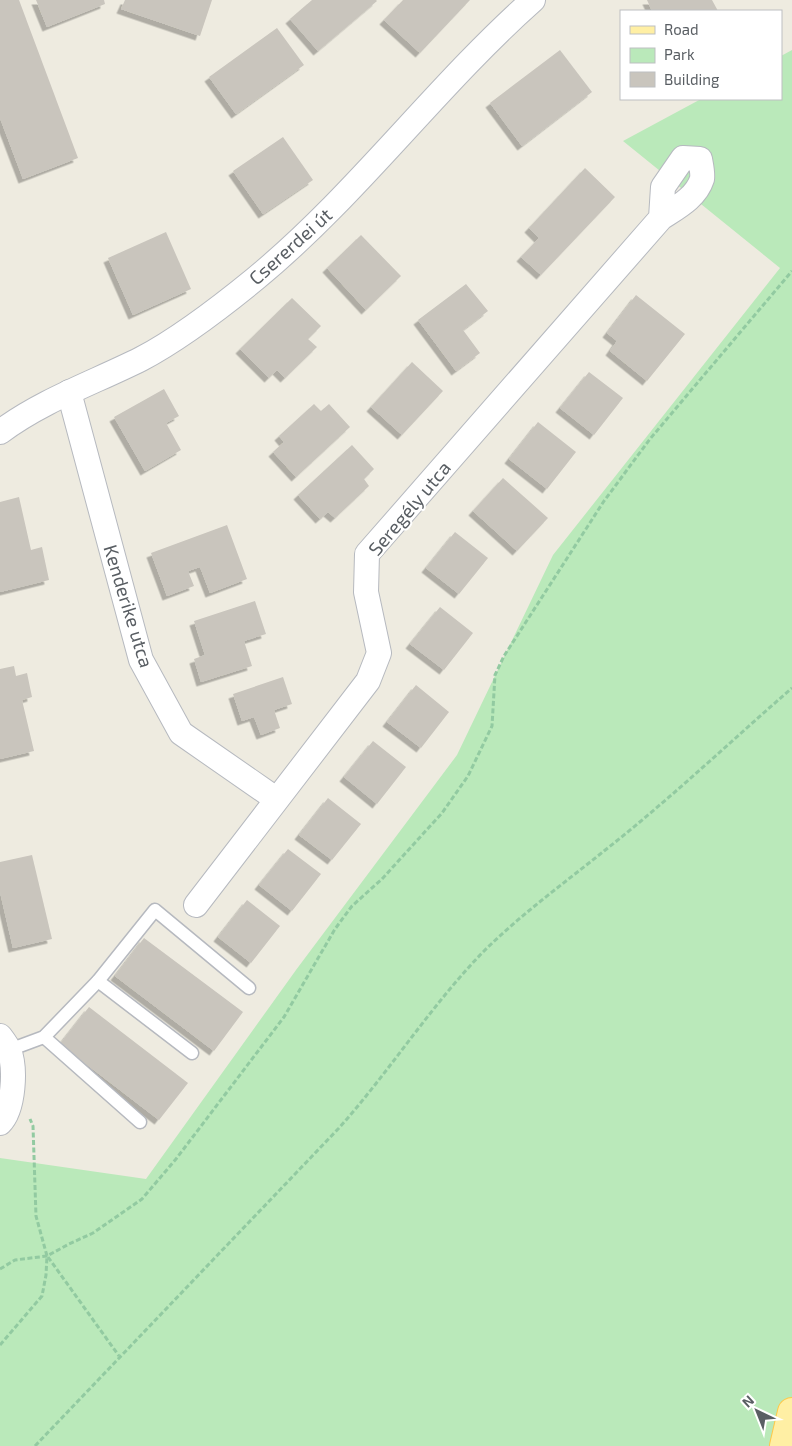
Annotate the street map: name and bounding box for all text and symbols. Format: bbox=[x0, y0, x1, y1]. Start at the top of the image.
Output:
legend bbox=[620, 10, 782, 100]
text: Road bbox=[664, 20, 699, 38]
text: Park bbox=[664, 45, 695, 63]
text: Building bbox=[664, 70, 720, 88]
street label: Csererdei út bbox=[244, 203, 336, 289]
street label: Seregély utca bbox=[363, 456, 455, 560]
street label: Kenderike utca bbox=[99, 542, 159, 670]
north arrow bbox=[732, 1386, 782, 1436]
text: N bbox=[738, 1391, 757, 1411]

